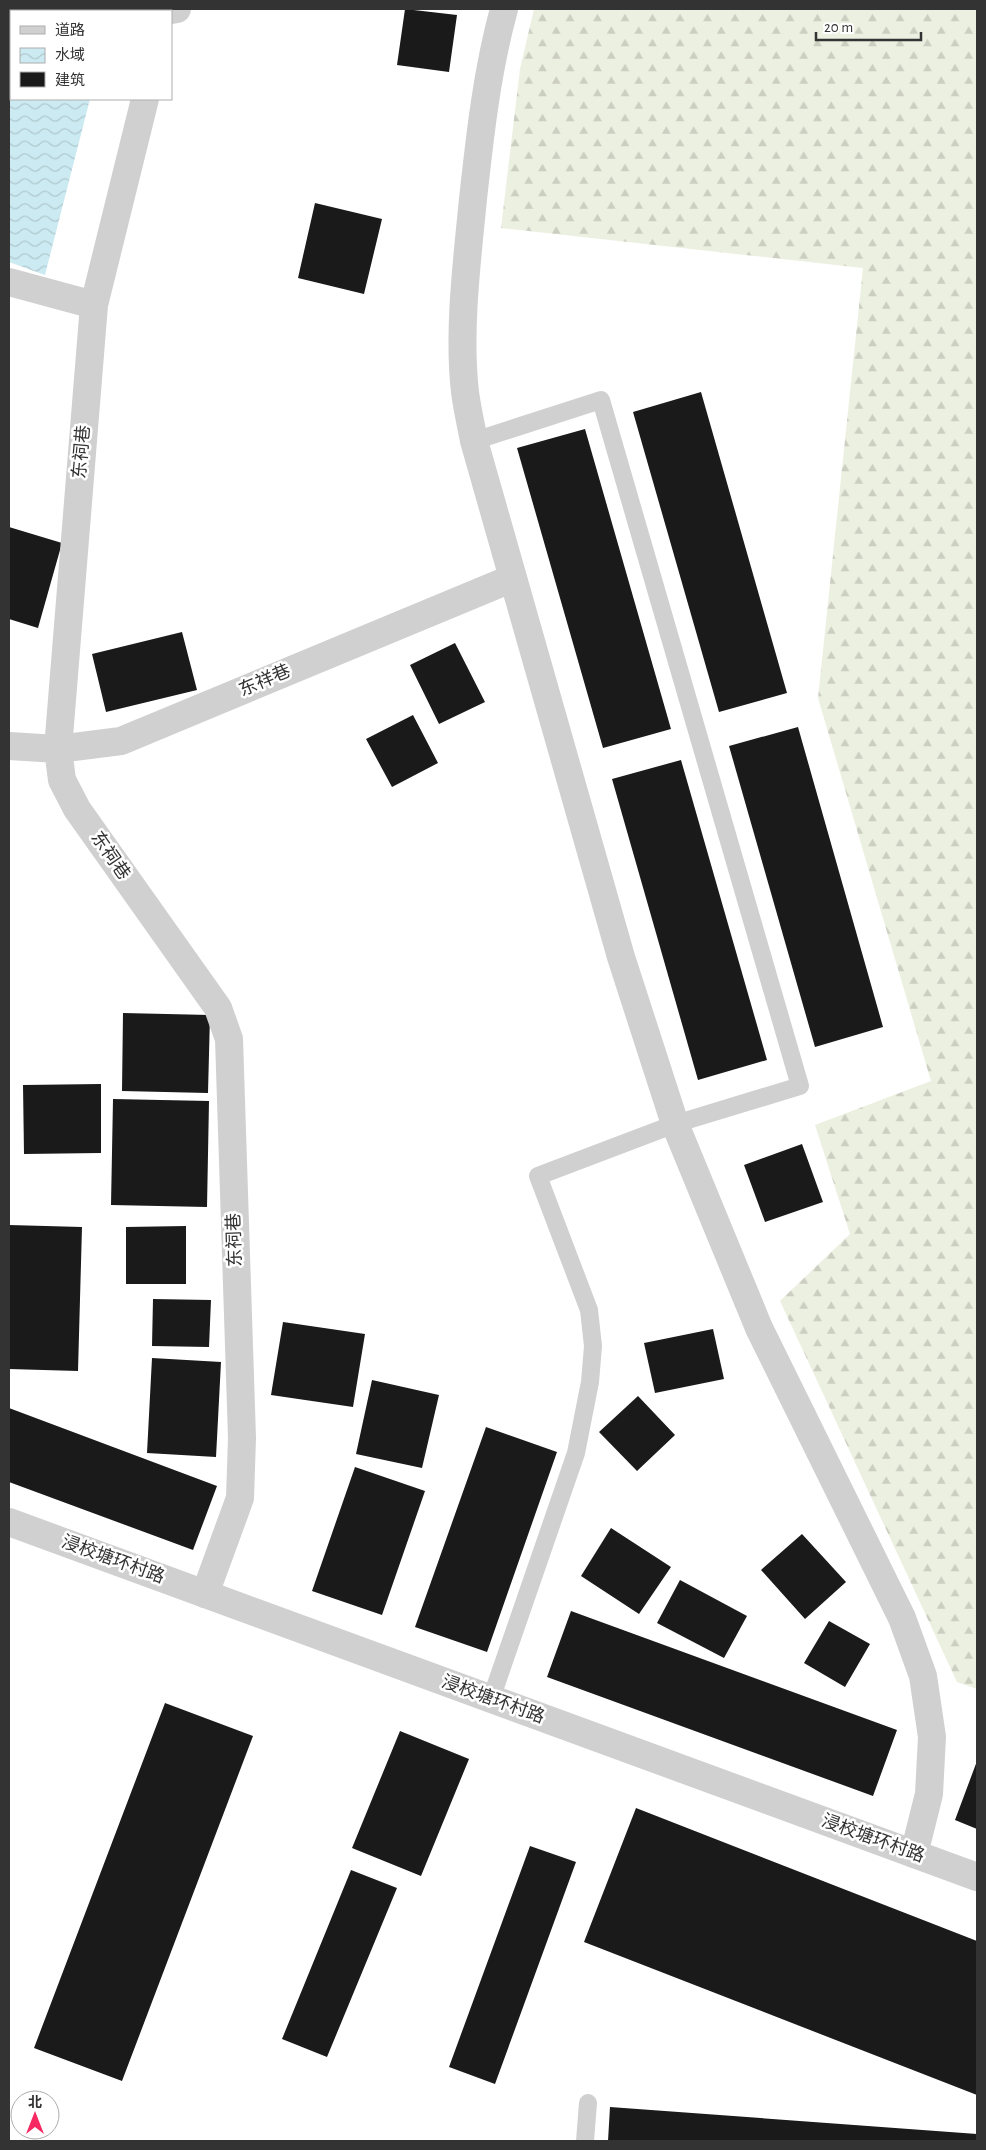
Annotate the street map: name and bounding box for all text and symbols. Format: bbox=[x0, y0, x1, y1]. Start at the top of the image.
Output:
legend bbox=[10, 10, 172, 100]
scale bar bbox=[816, 10, 921, 42]
text: 20 m bbox=[824, 20, 853, 35]
text: 道路 bbox=[55, 22, 85, 38]
text: 水域 bbox=[55, 47, 85, 63]
text: 建筑 bbox=[55, 72, 85, 88]
street label: 东祠巷 bbox=[69, 424, 93, 480]
street label: 东祥巷 bbox=[236, 660, 293, 700]
street label: 东祠巷 bbox=[87, 828, 134, 883]
street label: 东祠巷 bbox=[223, 1213, 245, 1267]
street label: 浸校塘环村路 bbox=[59, 1531, 168, 1587]
street label: 浸校塘环村路 bbox=[439, 1671, 548, 1727]
street label: 浸校塘环村路 bbox=[819, 1810, 928, 1866]
north arrow bbox=[10, 2090, 60, 2140]
text: 北 bbox=[28, 2095, 42, 2110]

